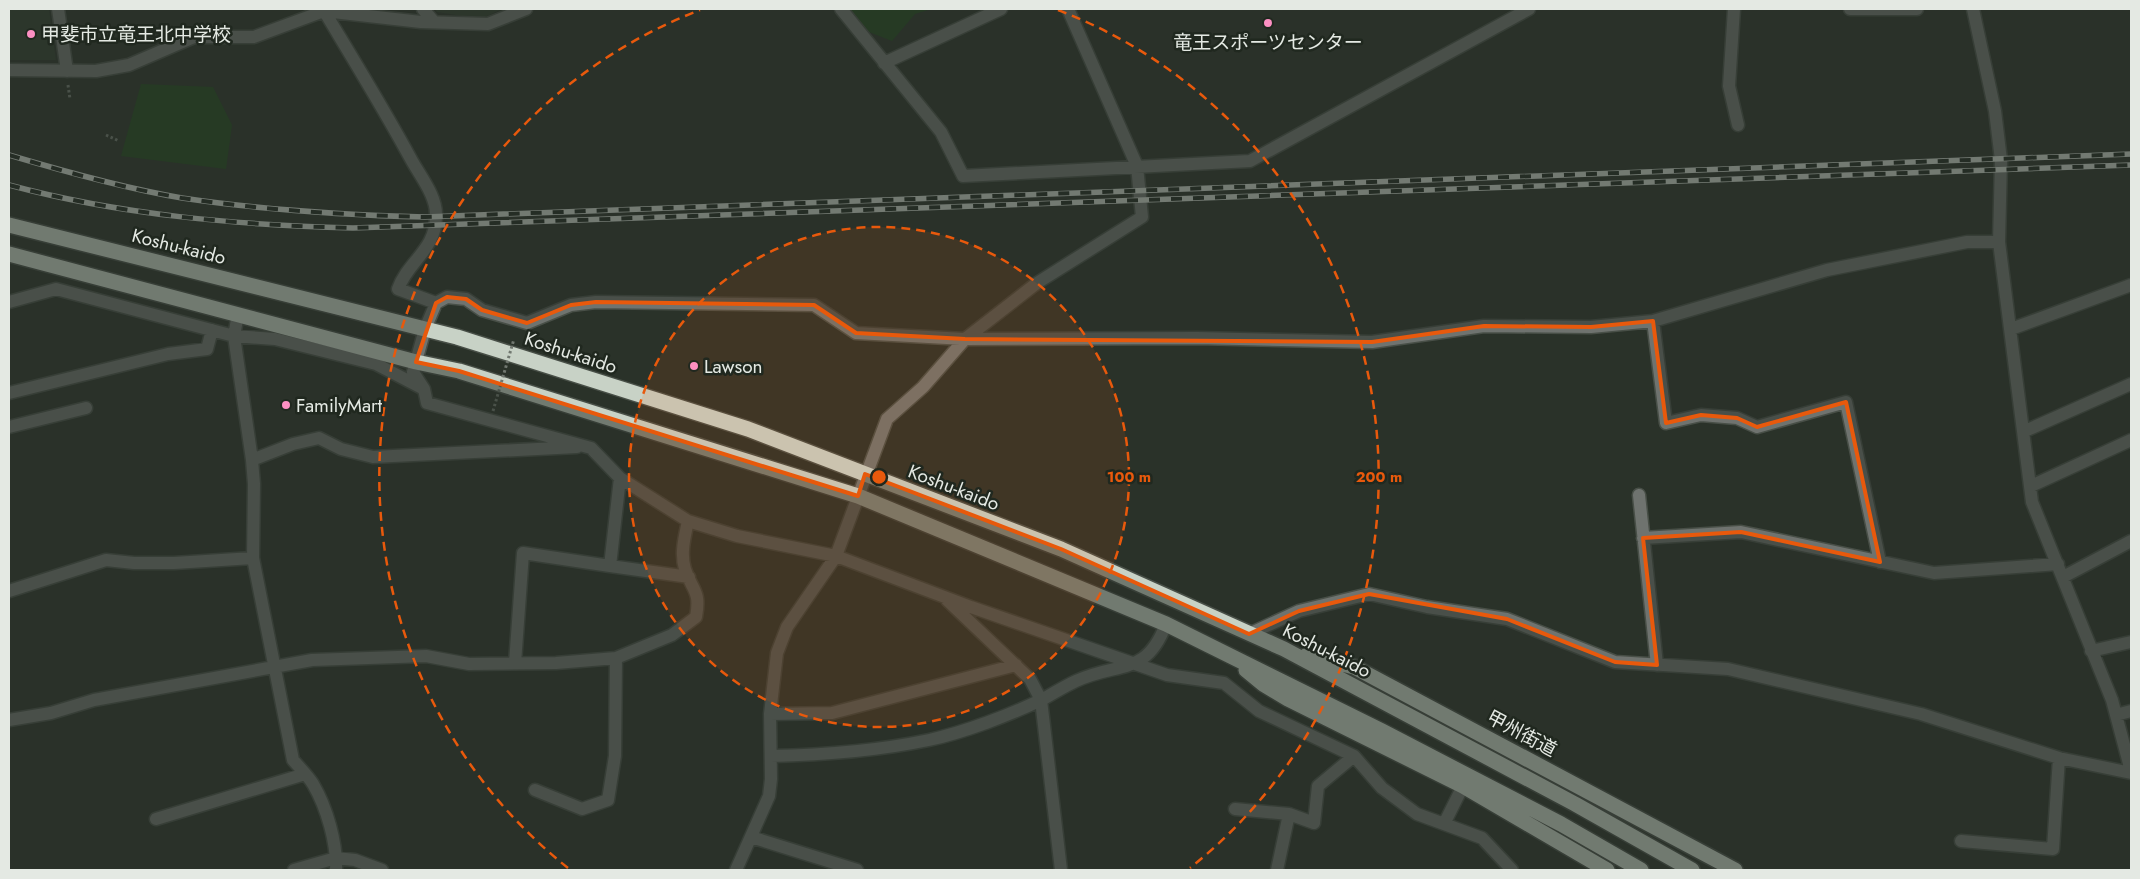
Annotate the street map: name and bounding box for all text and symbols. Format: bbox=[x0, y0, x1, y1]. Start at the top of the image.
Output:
marker: 竜王スポーツセンター bbox=[1262, 17, 1274, 29]
place label: 甲斐市立竜王北中学校 bbox=[41, 21, 231, 48]
marker: 甲斐市立竜王北中学校 bbox=[25, 28, 37, 40]
place label: 竜王スポーツセンター bbox=[1173, 29, 1363, 56]
street label: Koshu-kaido bbox=[129, 222, 229, 271]
street label: Koshu-kaido bbox=[521, 325, 621, 380]
place label: Lawson bbox=[704, 353, 763, 380]
marker: Lawson bbox=[688, 360, 700, 372]
place label: FamilyMart bbox=[296, 392, 383, 419]
marker: FamilyMart bbox=[280, 399, 292, 411]
street label: Koshu-kaido bbox=[904, 458, 1003, 517]
text: 100 m bbox=[1107, 466, 1151, 488]
text: 200 m bbox=[1356, 466, 1402, 488]
centre of rings bbox=[870, 468, 888, 486]
street label: Koshu-kaido bbox=[1278, 617, 1376, 684]
street label: 甲州街道 bbox=[1482, 704, 1562, 763]

